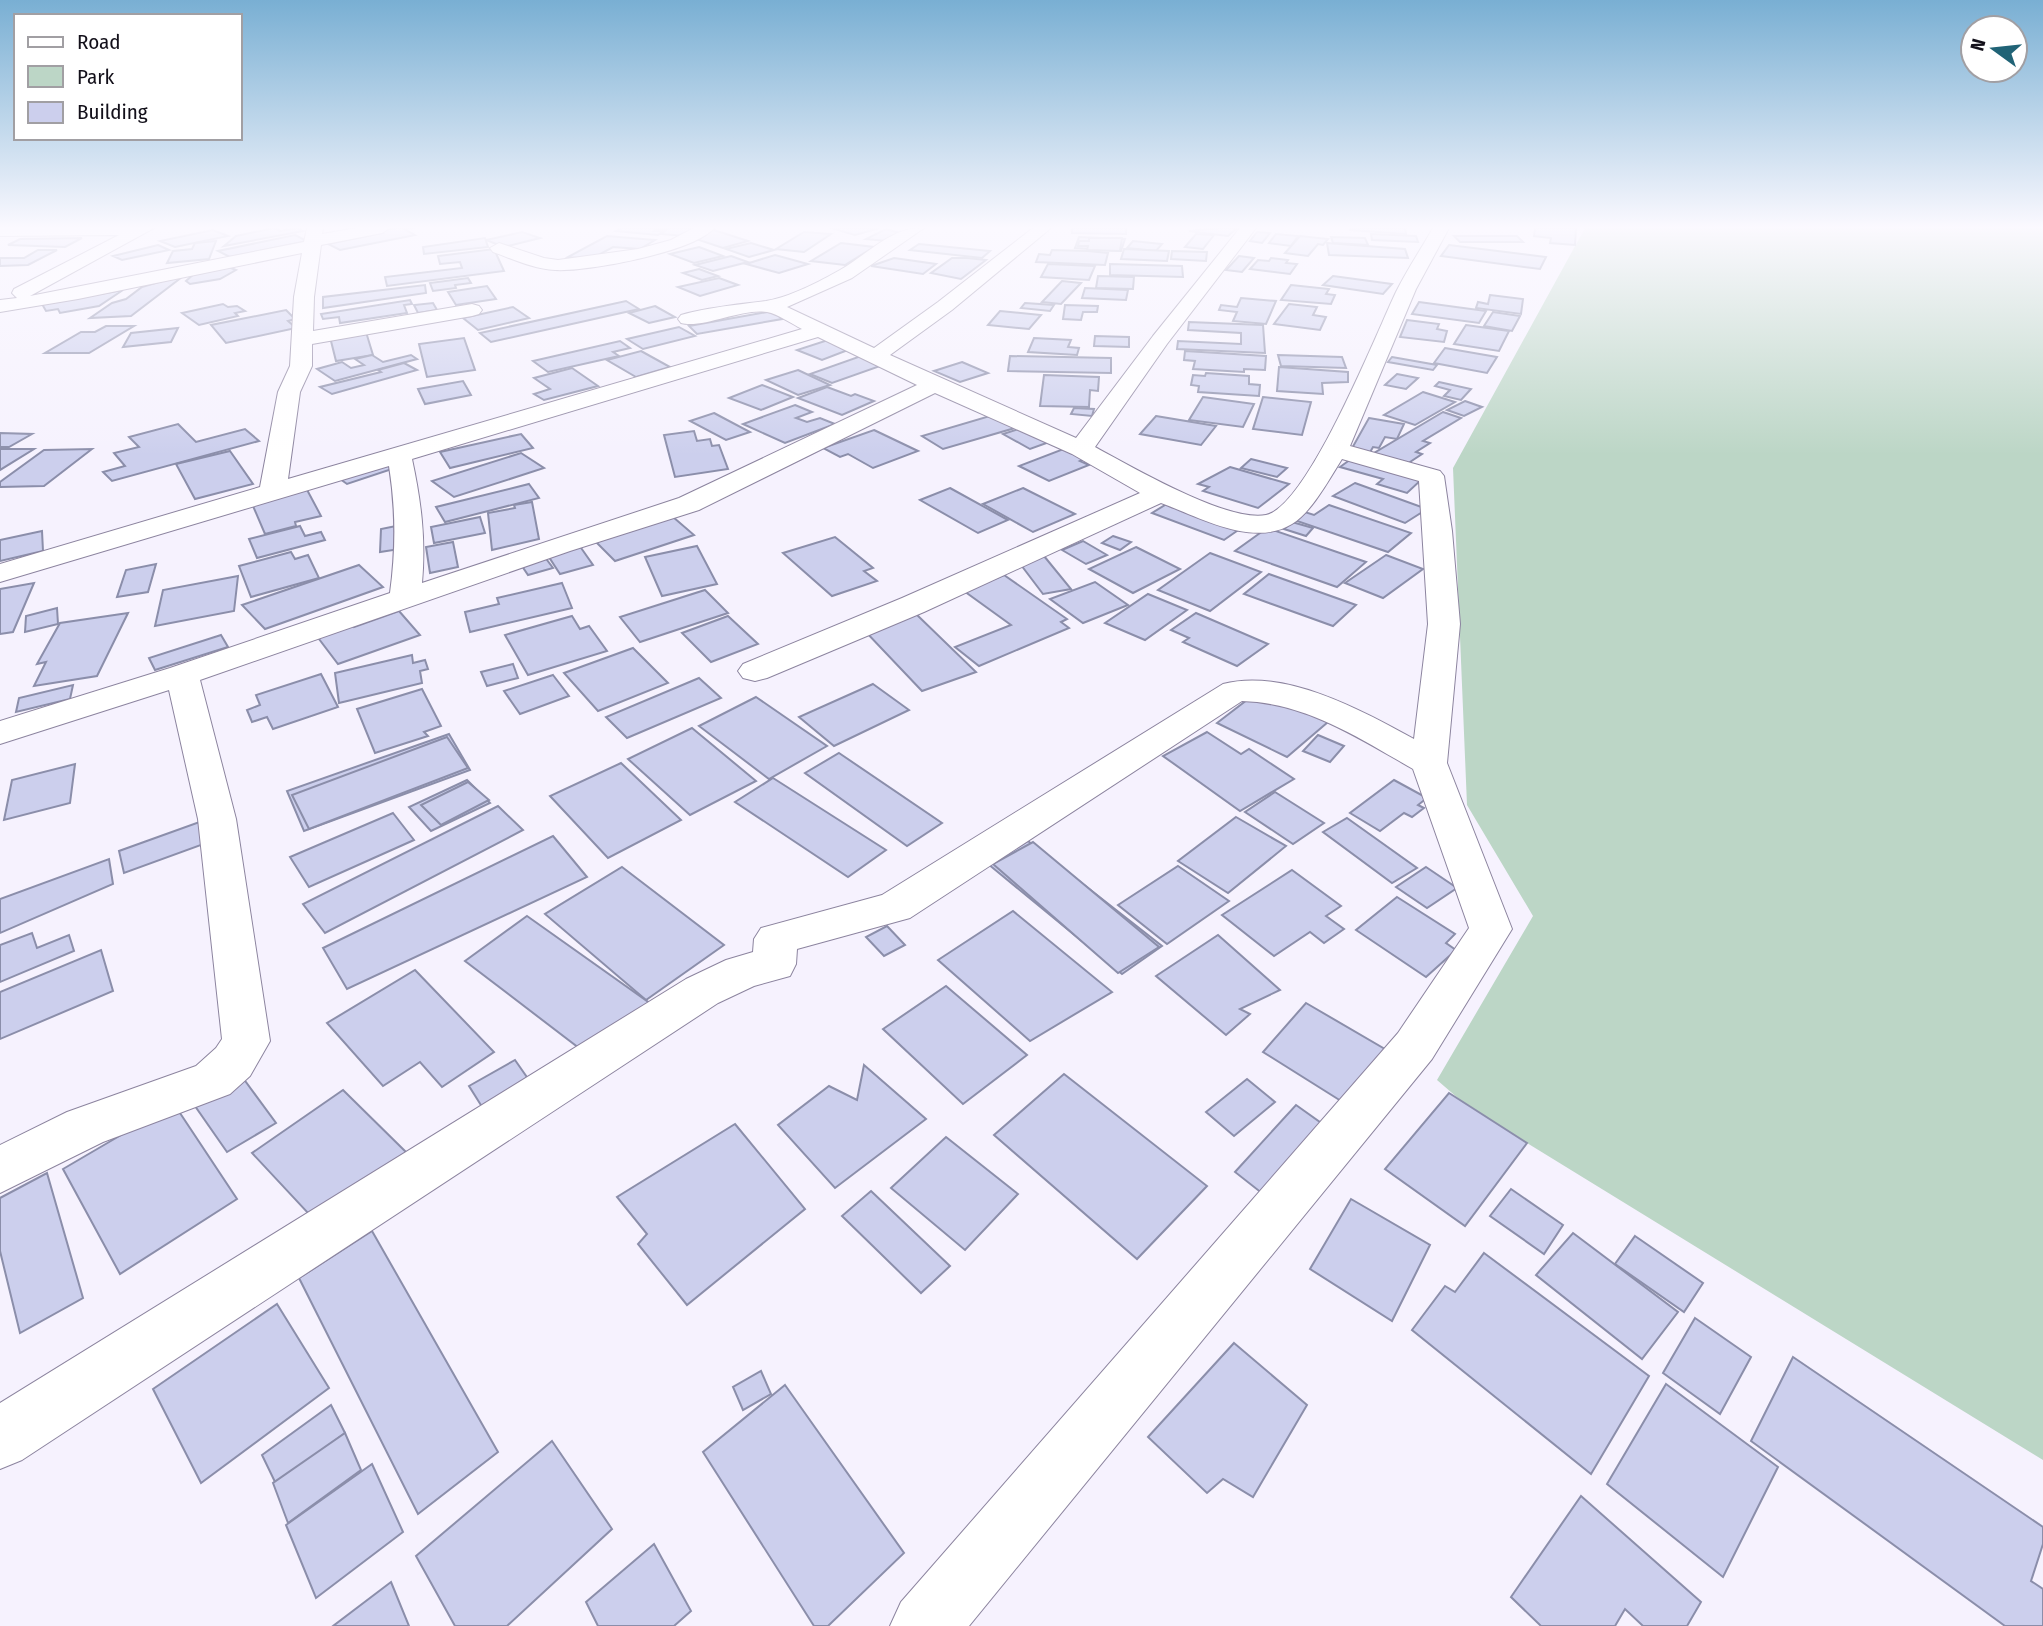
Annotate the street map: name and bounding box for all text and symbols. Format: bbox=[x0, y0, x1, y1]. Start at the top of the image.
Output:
legend bbox=[14, 14, 242, 140]
north arrow bbox=[1959, 14, 2029, 84]
text: Road bbox=[77, 29, 121, 55]
text: N bbox=[1965, 36, 1991, 53]
text: Park bbox=[77, 64, 115, 90]
text: Building bbox=[77, 99, 148, 125]

